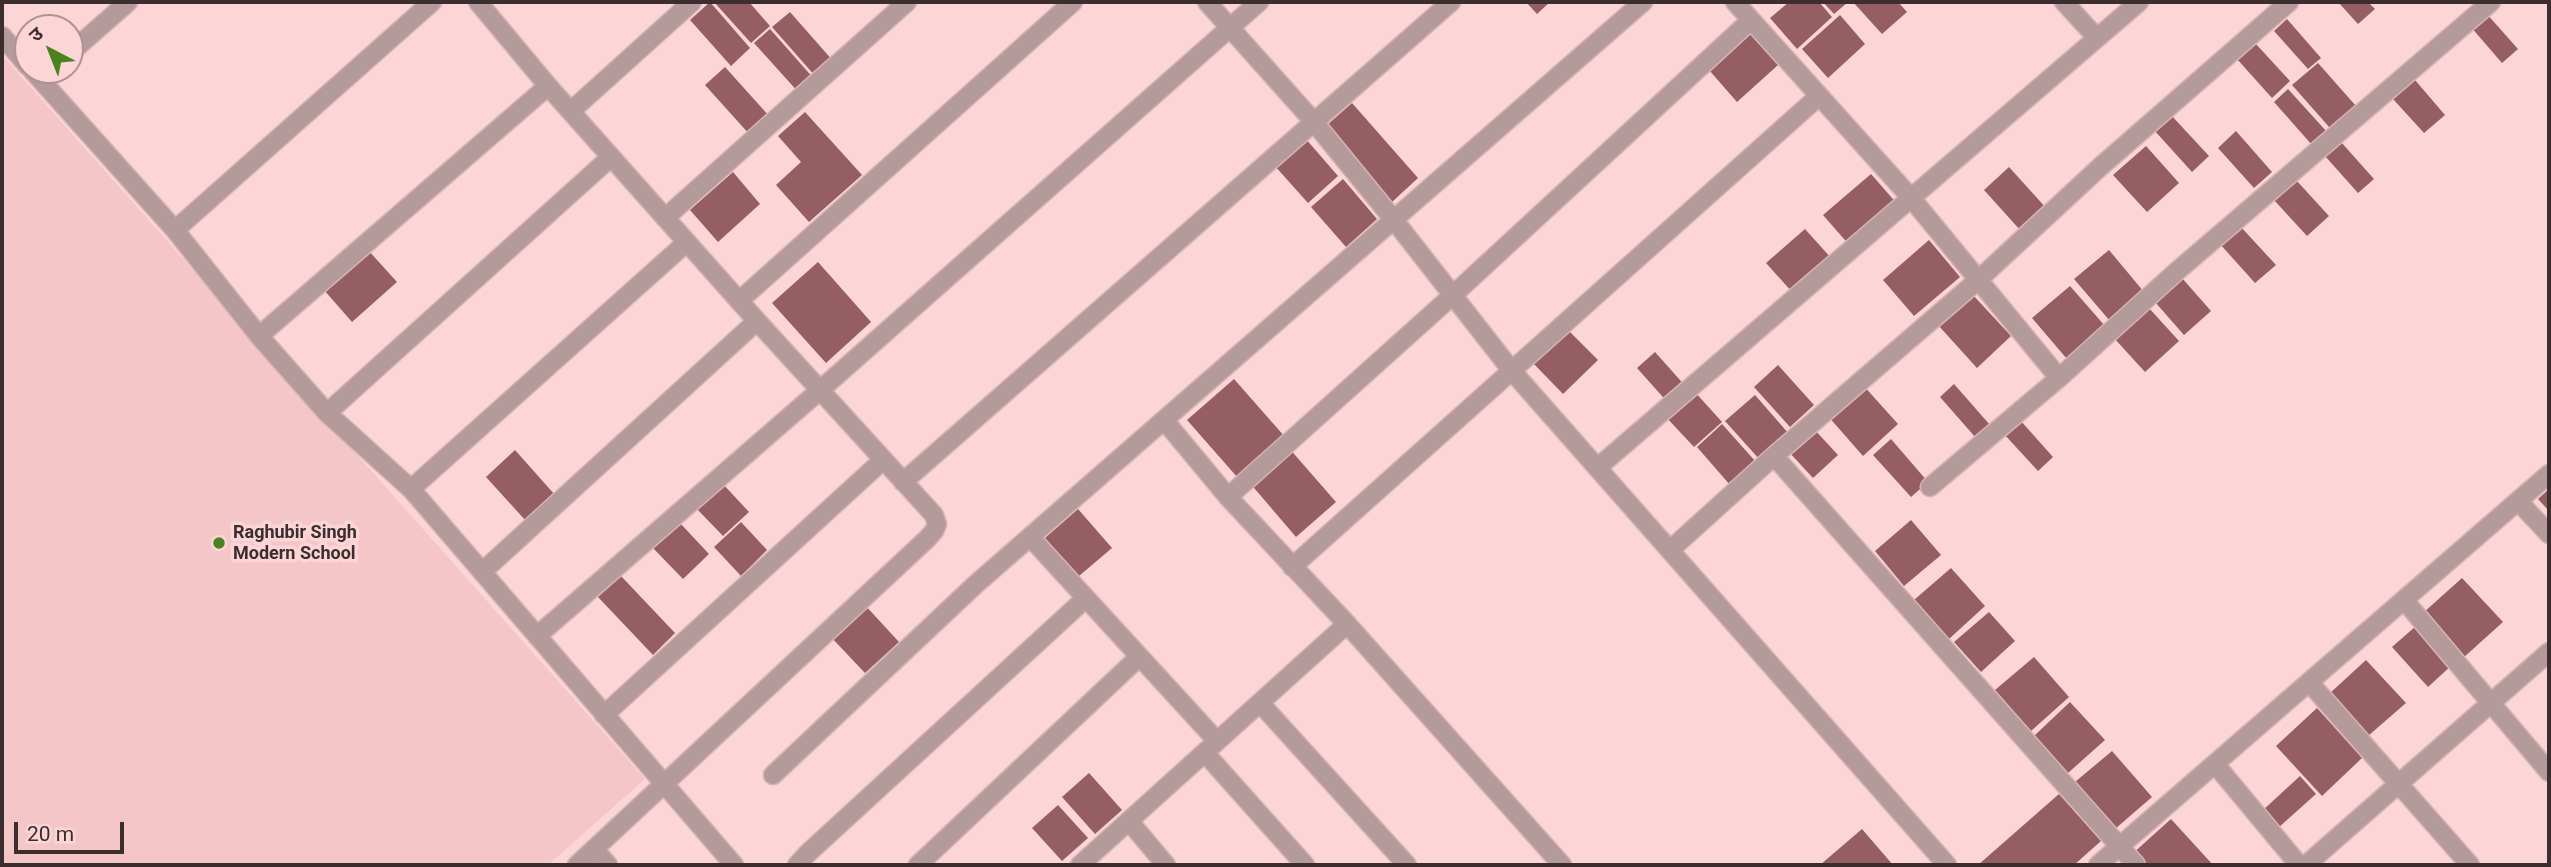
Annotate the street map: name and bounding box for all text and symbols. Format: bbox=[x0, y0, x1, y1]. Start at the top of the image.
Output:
north arrow bbox=[14, 14, 84, 84]
text: उ bbox=[24, 22, 48, 47]
place label: Raghubir Singh Modern School bbox=[233, 522, 357, 564]
marker: Raghubir Singh Modern School bbox=[211, 535, 227, 551]
scale bar bbox=[18, 808, 128, 852]
text: 20 m bbox=[27, 822, 74, 846]

